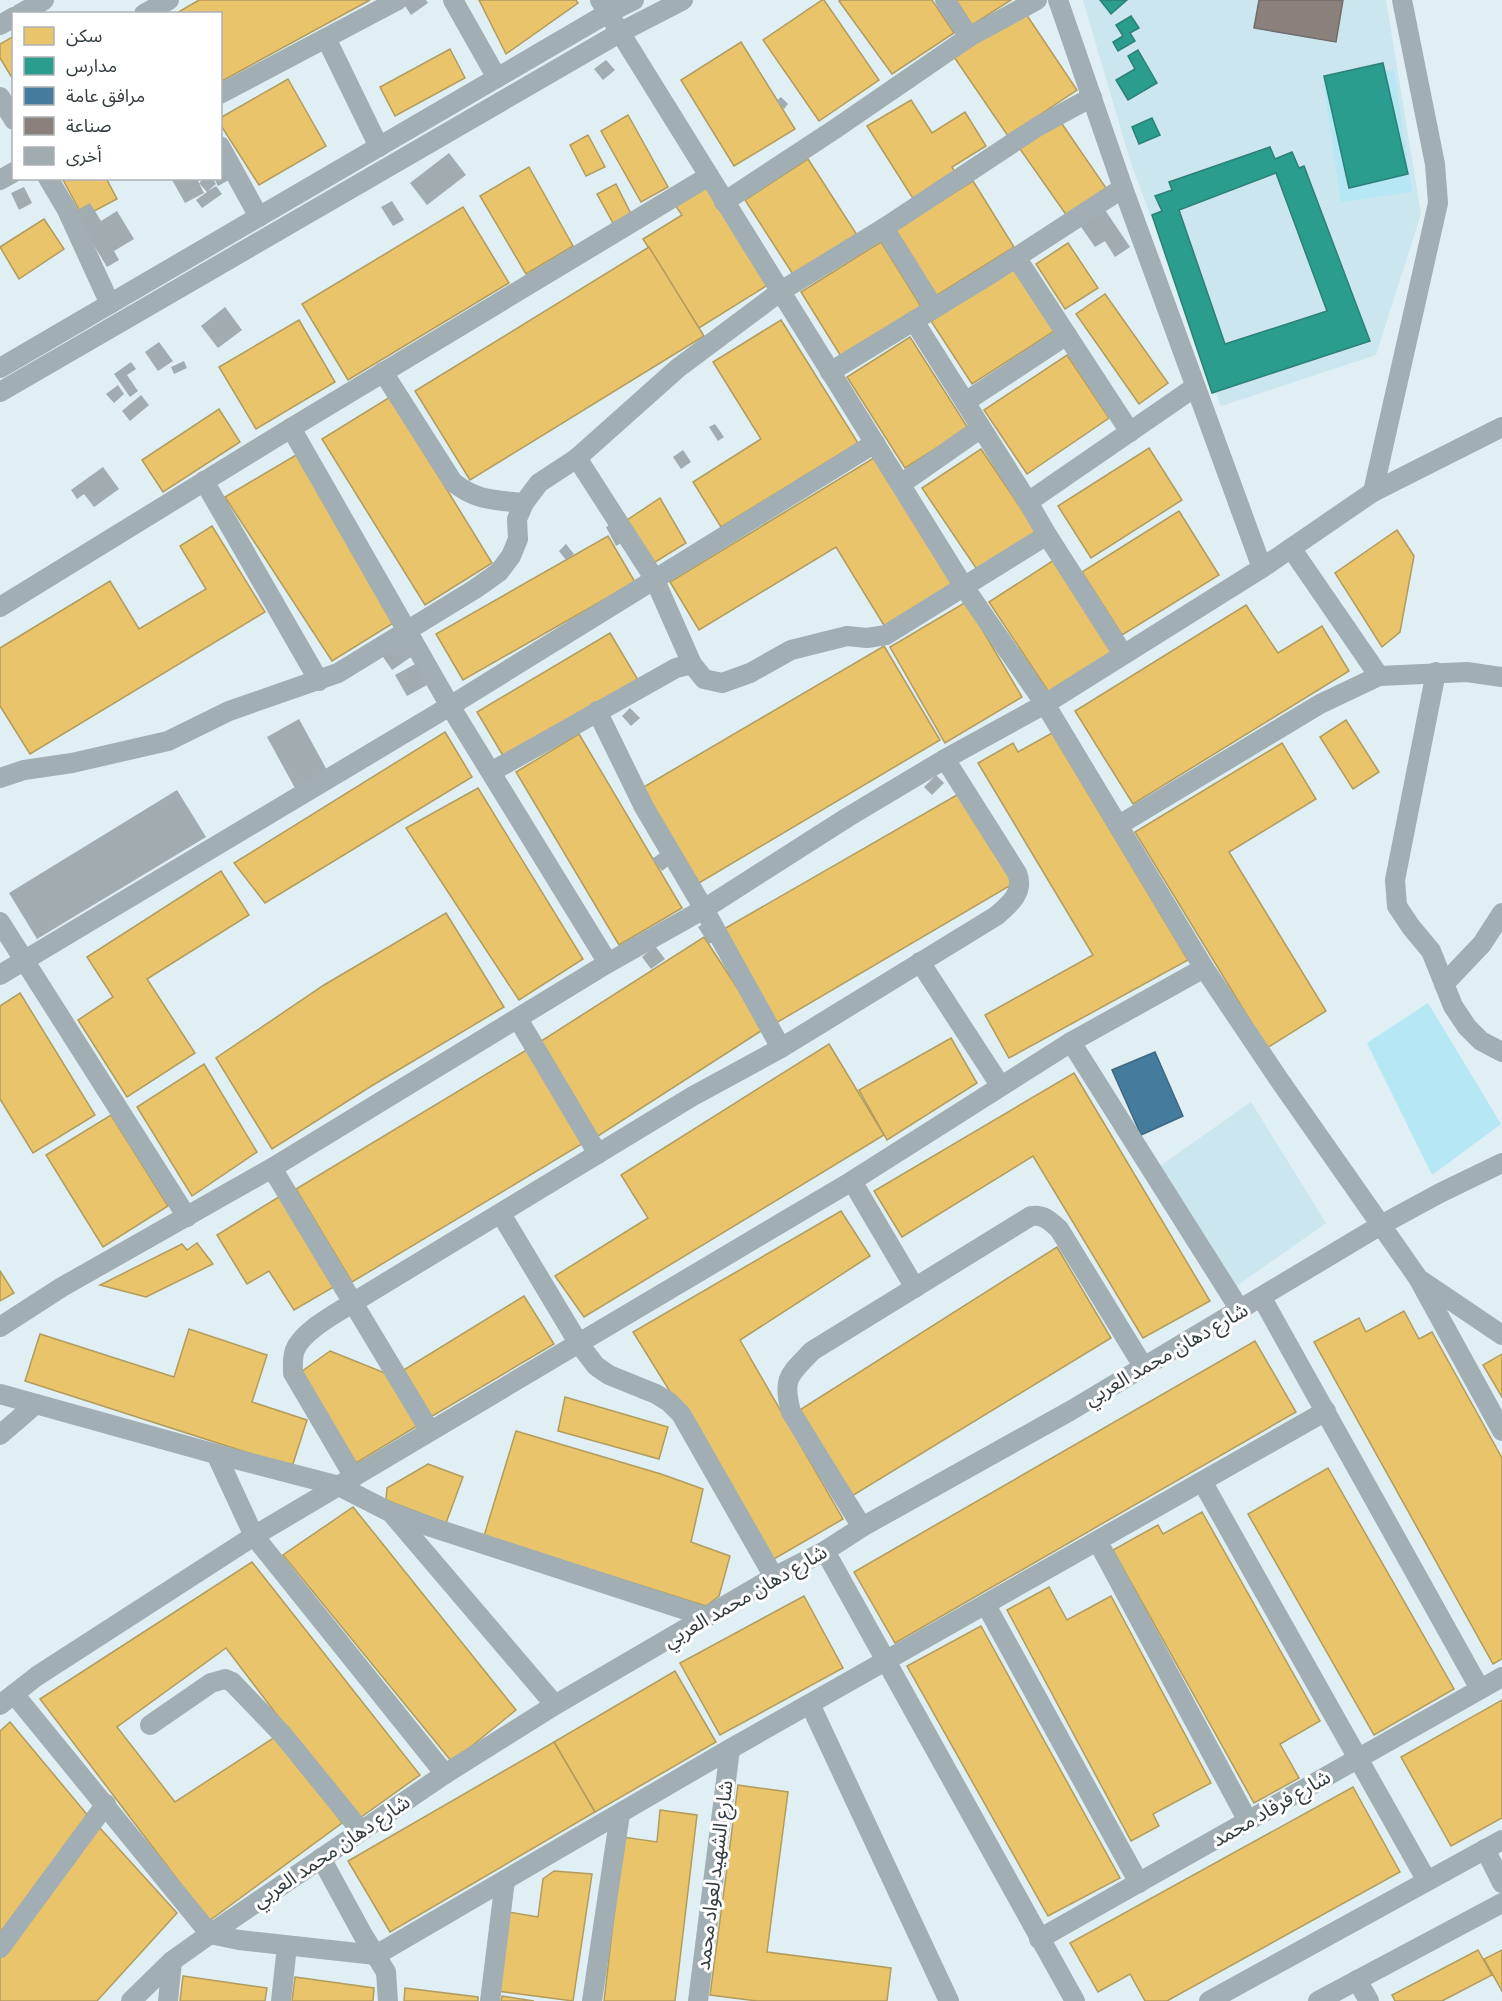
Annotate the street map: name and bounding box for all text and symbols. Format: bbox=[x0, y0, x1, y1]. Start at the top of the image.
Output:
legend bbox=[12, 12, 222, 180]
text: سكن bbox=[66, 25, 102, 47]
text: مدارس bbox=[66, 55, 117, 77]
text: مرافق عامة bbox=[66, 85, 145, 107]
text: صناعة bbox=[66, 115, 111, 137]
text: أخرى bbox=[66, 145, 102, 167]
street label: شارع دهان محمد العربي bbox=[1080, 1297, 1254, 1414]
street label: شارع دهان محمد العربي bbox=[659, 1539, 833, 1656]
street label: شارع فرفاد محمد bbox=[1207, 1764, 1336, 1854]
street label: شارع الشهيد لعواد محمد bbox=[690, 1779, 741, 1972]
street label: شارع دهان محمد العربي bbox=[248, 1789, 416, 1916]

